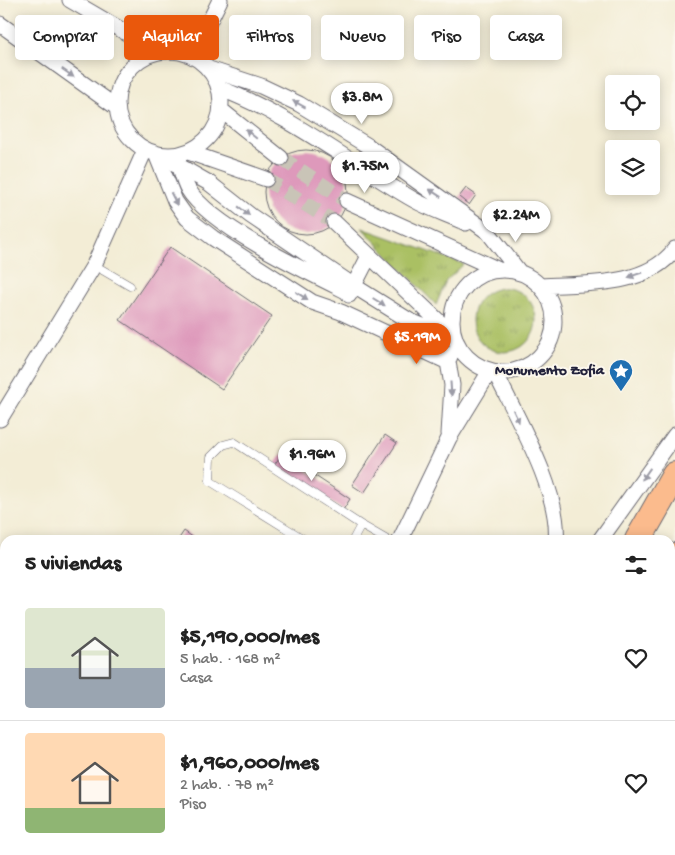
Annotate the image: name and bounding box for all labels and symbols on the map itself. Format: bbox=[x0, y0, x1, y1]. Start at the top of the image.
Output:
one-way arrow bbox=[62, 68, 75, 78]
pin: $3.8M bbox=[327, 82, 397, 125]
one-way arrow bbox=[291, 100, 306, 108]
one-way arrow bbox=[245, 129, 258, 140]
pin: $1.75M bbox=[324, 152, 406, 194]
one-way arrow bbox=[428, 188, 441, 198]
one-way arrow bbox=[170, 191, 178, 206]
pin: $2.24M bbox=[475, 200, 557, 243]
one-way arrow bbox=[237, 205, 250, 216]
one-way arrow bbox=[627, 271, 642, 279]
one-way arrow bbox=[296, 291, 309, 300]
one-way arrow bbox=[372, 297, 385, 306]
pin: $5.19M bbox=[376, 322, 458, 365]
place icon: Monumento Zofia bbox=[608, 358, 634, 392]
place label: Monumento Zofia bbox=[495, 362, 605, 380]
one-way arrow bbox=[448, 381, 456, 397]
one-way arrow bbox=[512, 409, 520, 423]
pin: $1.96M bbox=[271, 440, 353, 482]
one-way arrow bbox=[641, 467, 651, 481]

